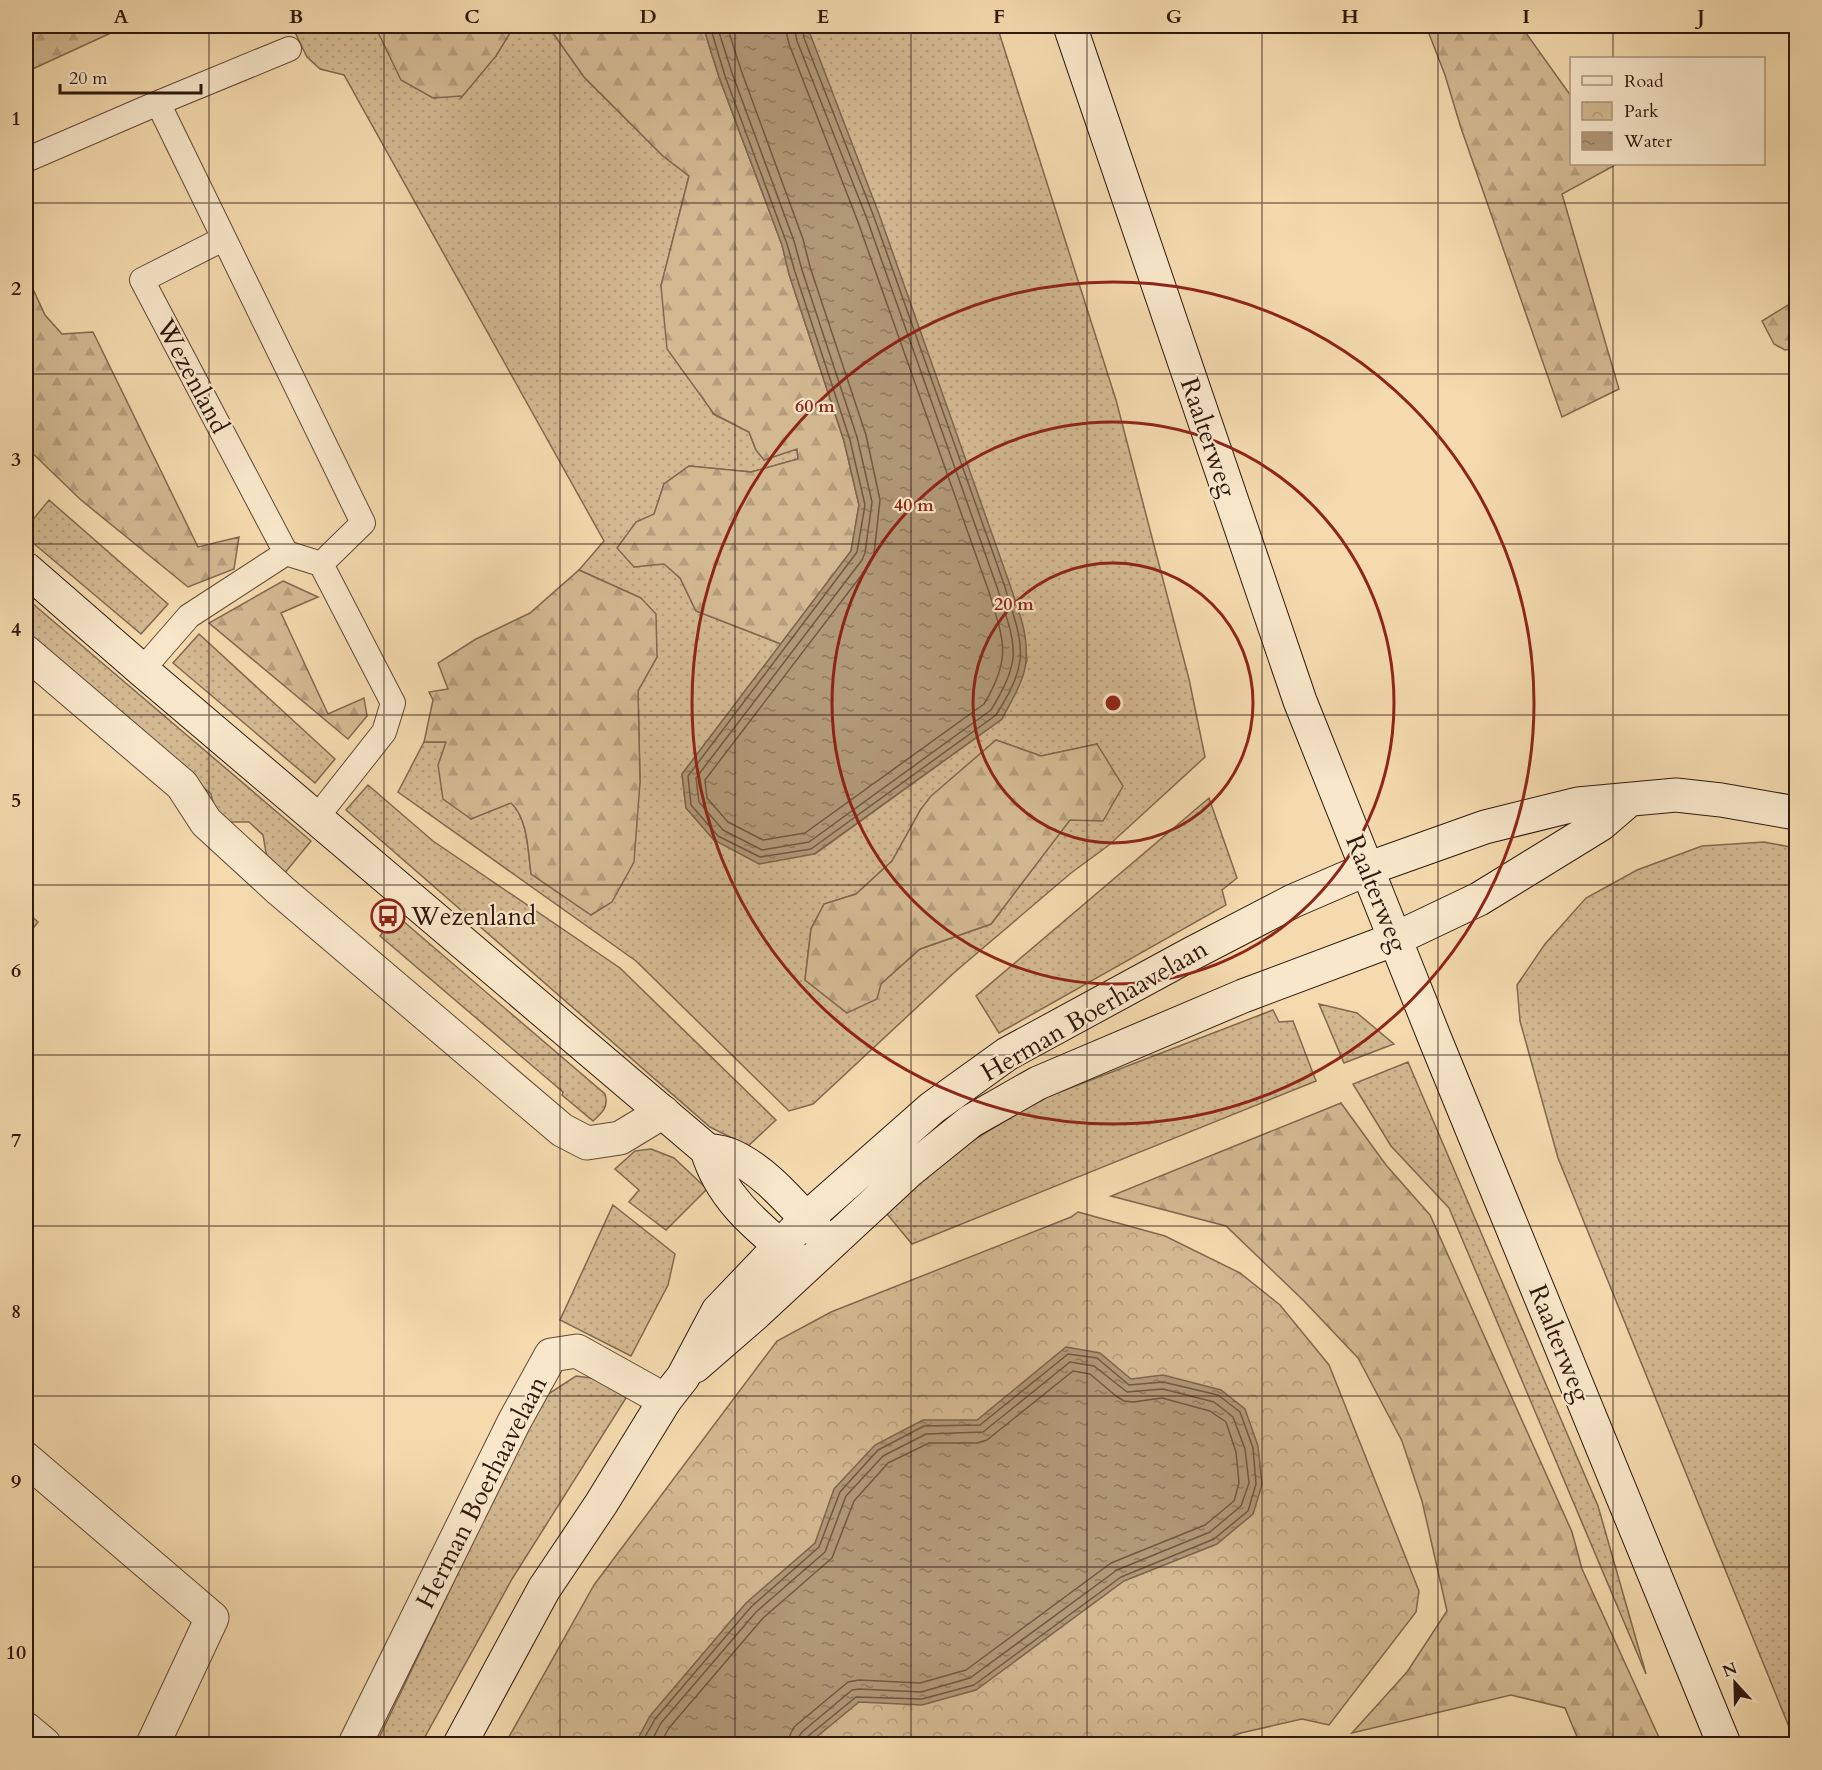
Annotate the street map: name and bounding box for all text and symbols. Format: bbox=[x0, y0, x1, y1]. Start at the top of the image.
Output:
text: A bbox=[113, 3, 129, 30]
text: B bbox=[289, 3, 303, 30]
text: C bbox=[464, 3, 480, 30]
text: D bbox=[639, 3, 657, 30]
text: E bbox=[817, 3, 829, 30]
text: F bbox=[993, 3, 1005, 30]
text: G bbox=[1166, 3, 1182, 30]
text: H bbox=[1341, 3, 1359, 30]
text: I bbox=[1522, 3, 1530, 30]
text: J bbox=[1694, 3, 1705, 30]
scale bar bbox=[60, 57, 201, 95]
legend bbox=[1570, 57, 1765, 165]
text: 20 m bbox=[69, 66, 108, 91]
text: Road bbox=[1624, 69, 1664, 94]
text: Park bbox=[1624, 99, 1659, 124]
text: 1 bbox=[11, 105, 21, 132]
text: Water bbox=[1623, 129, 1673, 154]
text: 2 bbox=[11, 275, 21, 302]
street label: Wezenland bbox=[147, 312, 237, 440]
street label: Raalterweg bbox=[1172, 373, 1245, 502]
text: 60 m bbox=[795, 394, 835, 419]
text: 3 bbox=[11, 446, 21, 473]
text: 40 m bbox=[894, 493, 934, 518]
text: 20 m bbox=[994, 592, 1034, 617]
text: 4 bbox=[11, 616, 21, 643]
centre of rings bbox=[1103, 693, 1123, 713]
text: 5 bbox=[11, 787, 21, 814]
street label: Raalterweg bbox=[1337, 829, 1416, 958]
bus stop icon: Wezenland bbox=[370, 898, 406, 934]
place label: Wezenland bbox=[410, 899, 536, 934]
street label: Herman Boerhaavelaan bbox=[974, 931, 1214, 1090]
text: 6 bbox=[11, 957, 21, 984]
text: 7 bbox=[11, 1127, 21, 1154]
street label: Raalterweg bbox=[1520, 1279, 1599, 1408]
text: 8 bbox=[11, 1298, 21, 1325]
street label: Herman Boerhaavelaan bbox=[408, 1370, 555, 1614]
text: 9 bbox=[11, 1468, 21, 1495]
text: 10 bbox=[6, 1639, 26, 1666]
north arrow bbox=[1705, 1653, 1765, 1713]
text: N bbox=[1719, 1657, 1740, 1683]

